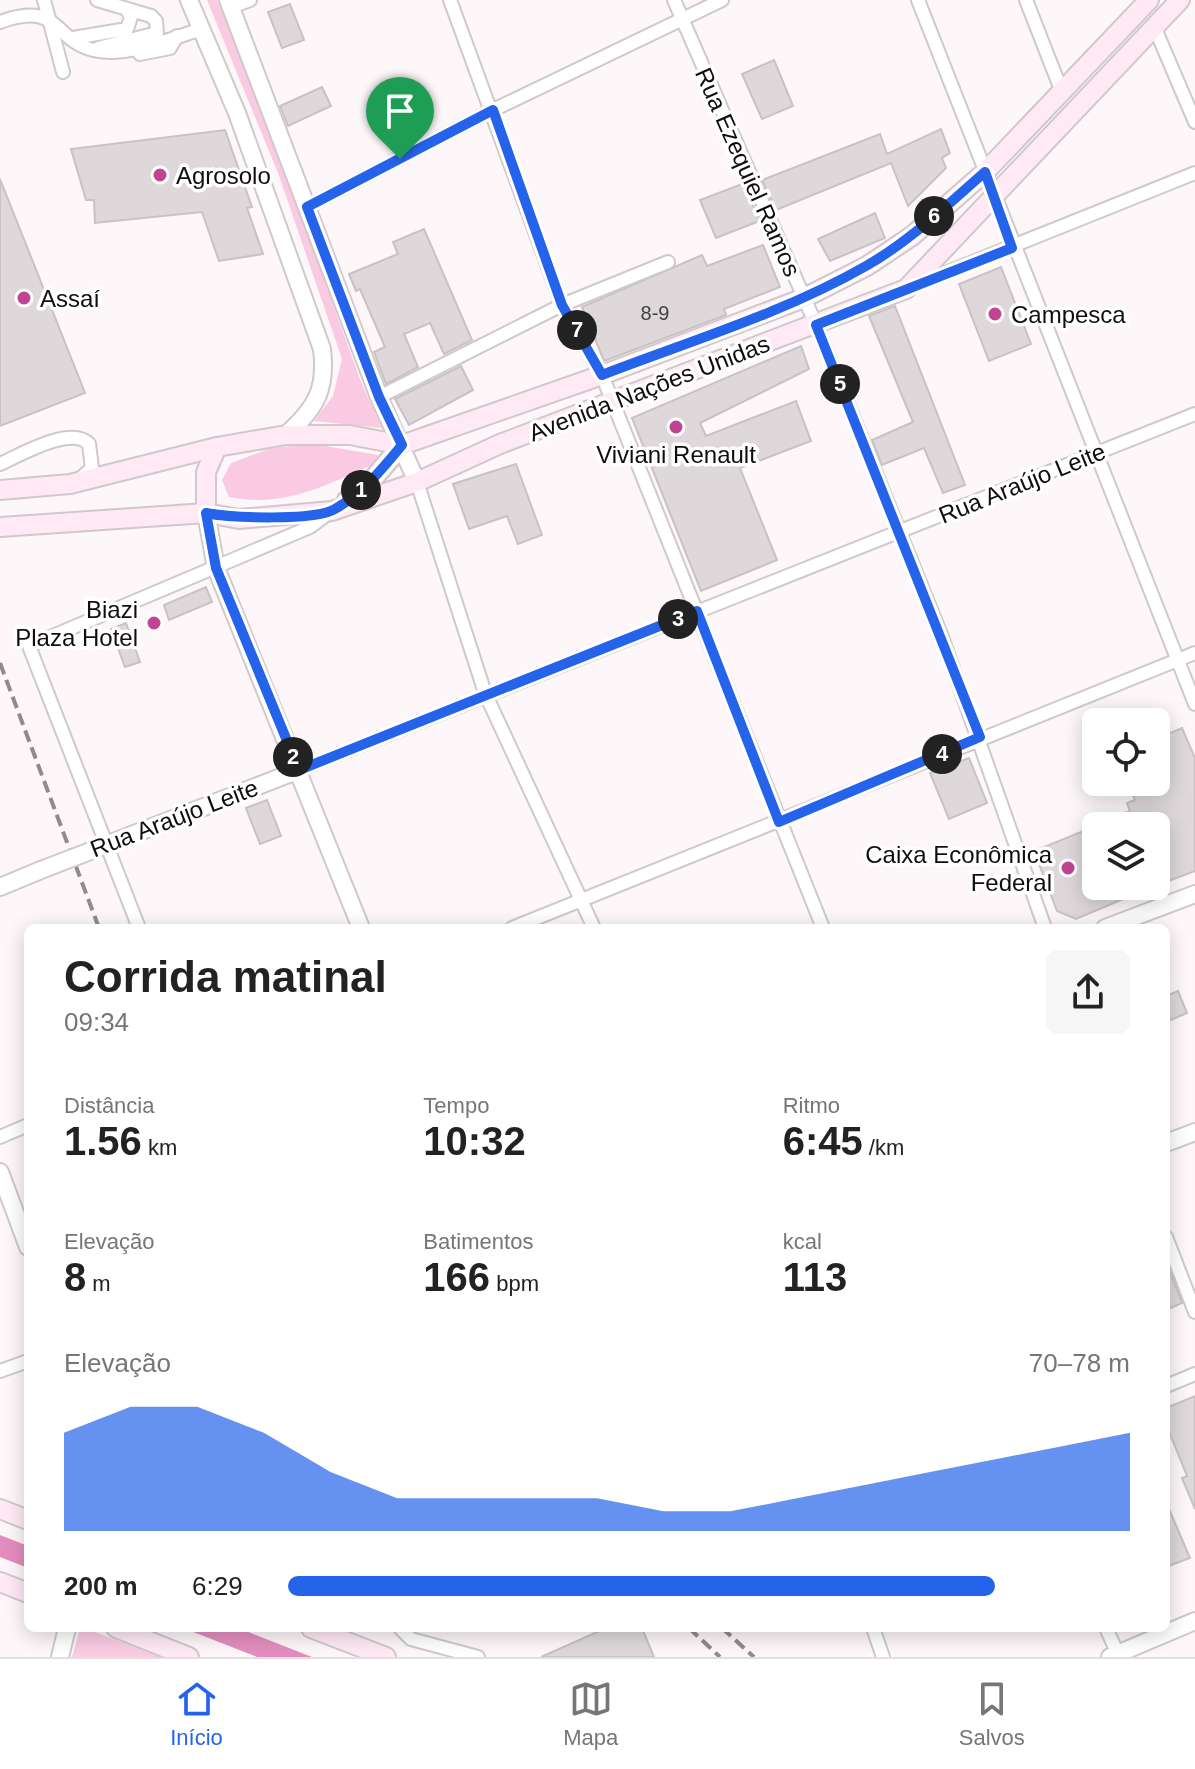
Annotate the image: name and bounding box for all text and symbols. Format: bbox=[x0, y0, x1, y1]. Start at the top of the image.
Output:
street label: Rua Ezequiel Ramos bbox=[690, 64, 806, 280]
pin bbox=[366, 77, 434, 159]
icon: arrive bbox=[378, 89, 422, 133]
place label: Agrosolo bbox=[176, 162, 271, 189]
marker: Agrosolo bbox=[151, 166, 169, 184]
pin: 6 bbox=[914, 196, 954, 236]
text: 6 bbox=[928, 203, 940, 228]
place label: Assaí bbox=[40, 285, 100, 312]
marker: Assaí bbox=[15, 289, 33, 307]
place label: Campesca bbox=[1011, 301, 1126, 328]
house number: 8-9 bbox=[641, 302, 669, 324]
marker: Campesca bbox=[986, 305, 1004, 323]
pin: 7 bbox=[557, 310, 597, 350]
text: 7 bbox=[571, 317, 583, 342]
street label: Avenida Nações Unidas bbox=[525, 330, 773, 446]
pin: 5 bbox=[820, 364, 860, 404]
text: 5 bbox=[834, 371, 846, 396]
marker: Viviani Renault bbox=[667, 418, 685, 436]
street label: Rua Araújo Leite bbox=[935, 437, 1109, 529]
place label: Viviani Renault bbox=[596, 441, 756, 468]
pin: 1 bbox=[341, 470, 381, 510]
text: 1 bbox=[355, 477, 367, 502]
place label: Biazi Plaza Hotel bbox=[15, 596, 138, 651]
pin: 3 bbox=[658, 599, 698, 639]
text: 3 bbox=[672, 606, 684, 631]
marker: Biazi Plaza Hotel bbox=[145, 614, 163, 632]
map controls bbox=[1082, 708, 1170, 900]
button: locate bbox=[1082, 708, 1170, 796]
pin: 4 bbox=[922, 734, 962, 774]
pin: 2 bbox=[273, 737, 313, 777]
text: 4 bbox=[936, 741, 948, 766]
text: 2 bbox=[287, 744, 299, 769]
street label: Rua Araújo Leite bbox=[86, 774, 262, 862]
button: layers bbox=[1082, 812, 1170, 900]
place label: Caixa Econômica Federal bbox=[865, 841, 1053, 896]
marker: Caixa Econômica Federal bbox=[1059, 859, 1077, 877]
button: share bbox=[1046, 950, 1130, 1034]
text: Corrida matinal bbox=[64, 952, 387, 1001]
text: 09:34 bbox=[64, 1007, 129, 1037]
text: Distância bbox=[64, 1093, 154, 1118]
text: Tempo bbox=[423, 1093, 489, 1118]
text: Ritmo bbox=[783, 1093, 840, 1118]
text: 1.56 bbox=[64, 1119, 142, 1163]
text: 10:32 bbox=[423, 1119, 526, 1163]
text: 6:45 bbox=[783, 1119, 863, 1163]
text: km bbox=[142, 1135, 177, 1160]
text: /km bbox=[863, 1135, 904, 1160]
text: Elevação bbox=[64, 1229, 155, 1254]
text: Batimentos bbox=[423, 1229, 533, 1254]
text: kcal bbox=[783, 1229, 822, 1254]
text: 8 bbox=[64, 1255, 86, 1299]
text: 166 bbox=[423, 1255, 490, 1299]
text: 113 bbox=[783, 1255, 847, 1299]
text: m bbox=[86, 1271, 111, 1296]
text: bpm bbox=[490, 1271, 539, 1296]
text: Elevação bbox=[64, 1348, 171, 1378]
text: 70–78 m bbox=[1029, 1348, 1130, 1378]
text: 200 m bbox=[64, 1571, 138, 1601]
text: 6:29 bbox=[192, 1571, 243, 1601]
tab: Início bbox=[170, 1677, 223, 1751]
tab: Mapa bbox=[563, 1677, 618, 1751]
tab: Salvos bbox=[959, 1677, 1025, 1751]

